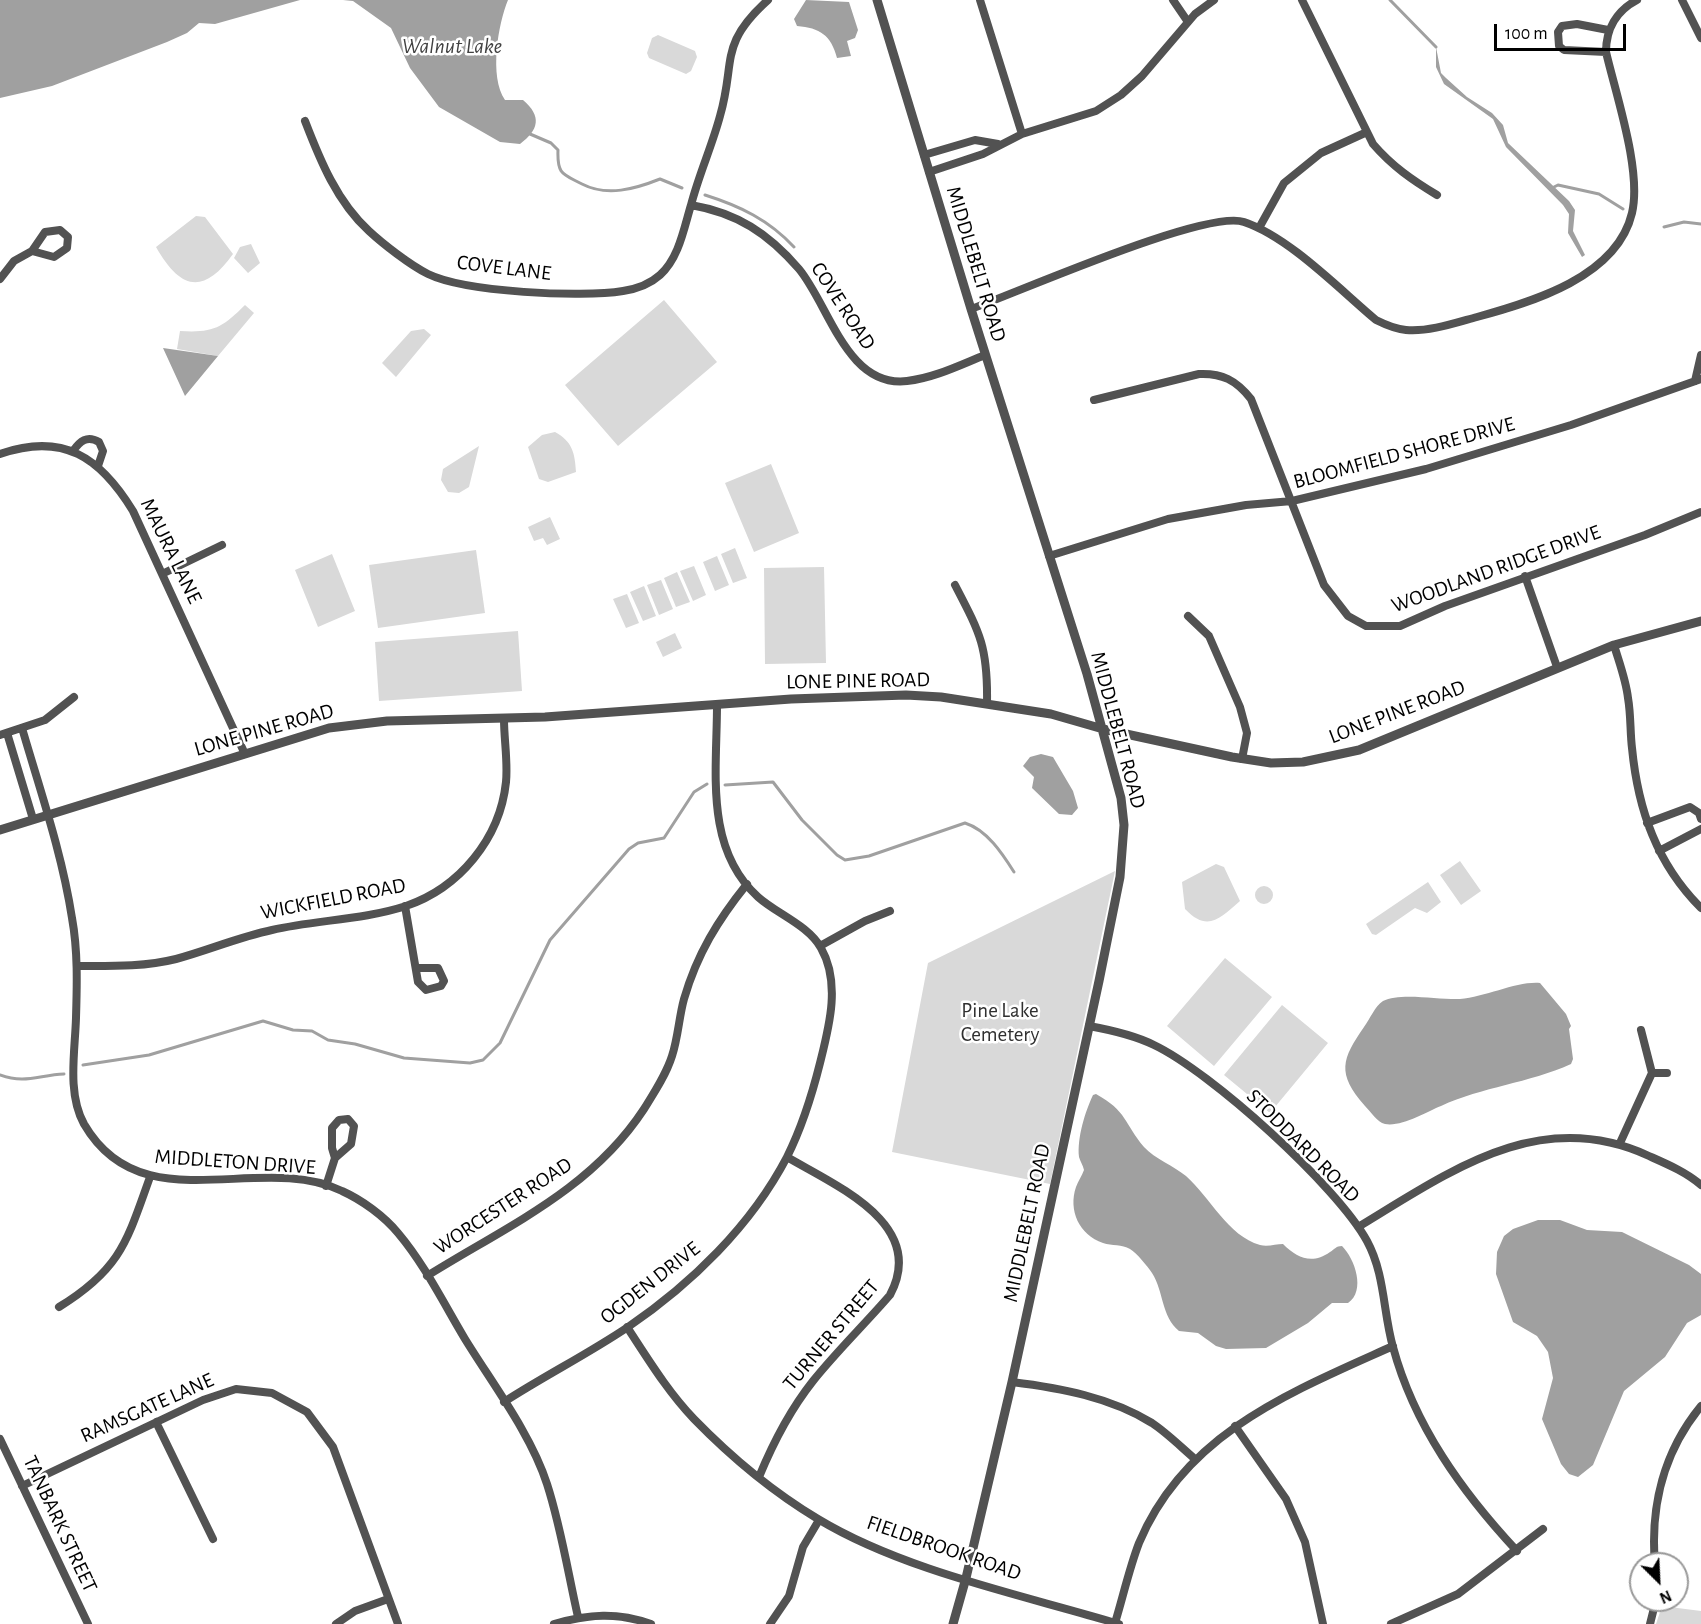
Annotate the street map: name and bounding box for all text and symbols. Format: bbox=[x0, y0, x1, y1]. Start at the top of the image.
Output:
scale bar bbox=[1497, 12, 1629, 50]
text: 100 m bbox=[1505, 25, 1548, 43]
water label: Walnut Lake bbox=[402, 33, 502, 59]
street label: MIDDLEBELT ROAD bbox=[940, 183, 1012, 345]
street label: COVE LANE bbox=[455, 250, 553, 286]
street label: COVE ROAD bbox=[805, 257, 881, 355]
street label: BLOOMFIELD SHORE DRIVE bbox=[1291, 411, 1517, 495]
street label: MAURA LANE bbox=[135, 494, 207, 608]
street label: WOODLAND RIDGE DRIVE bbox=[1388, 519, 1604, 619]
street label: MIDDLEBELT ROAD bbox=[1085, 649, 1151, 811]
street label: LONE PINE ROAD bbox=[786, 667, 930, 695]
street label: LONE PINE ROAD bbox=[1325, 674, 1469, 750]
street label: LONE PINE ROAD bbox=[191, 698, 337, 762]
street label: WICKFIELD ROAD bbox=[258, 873, 408, 925]
park label: Pine Lake Cemetery bbox=[961, 998, 1039, 1048]
street label: STODDARD ROAD bbox=[1241, 1084, 1365, 1208]
street label: MIDDLEBELT ROAD bbox=[998, 1142, 1056, 1304]
street label: MIDDLETON DRIVE bbox=[154, 1144, 316, 1180]
street label: WORCESTER ROAD bbox=[429, 1152, 577, 1260]
street label: OGDEN DRIVE bbox=[595, 1236, 705, 1330]
street label: TURNER STREET bbox=[777, 1275, 885, 1395]
street label: RAMSGATE LANE bbox=[77, 1367, 217, 1449]
street label: TANBARK STREET bbox=[17, 1452, 103, 1596]
street label: FIELDBROOK ROAD bbox=[863, 1510, 1025, 1586]
north arrow bbox=[1629, 1552, 1689, 1612]
text: N bbox=[1657, 1587, 1674, 1606]

